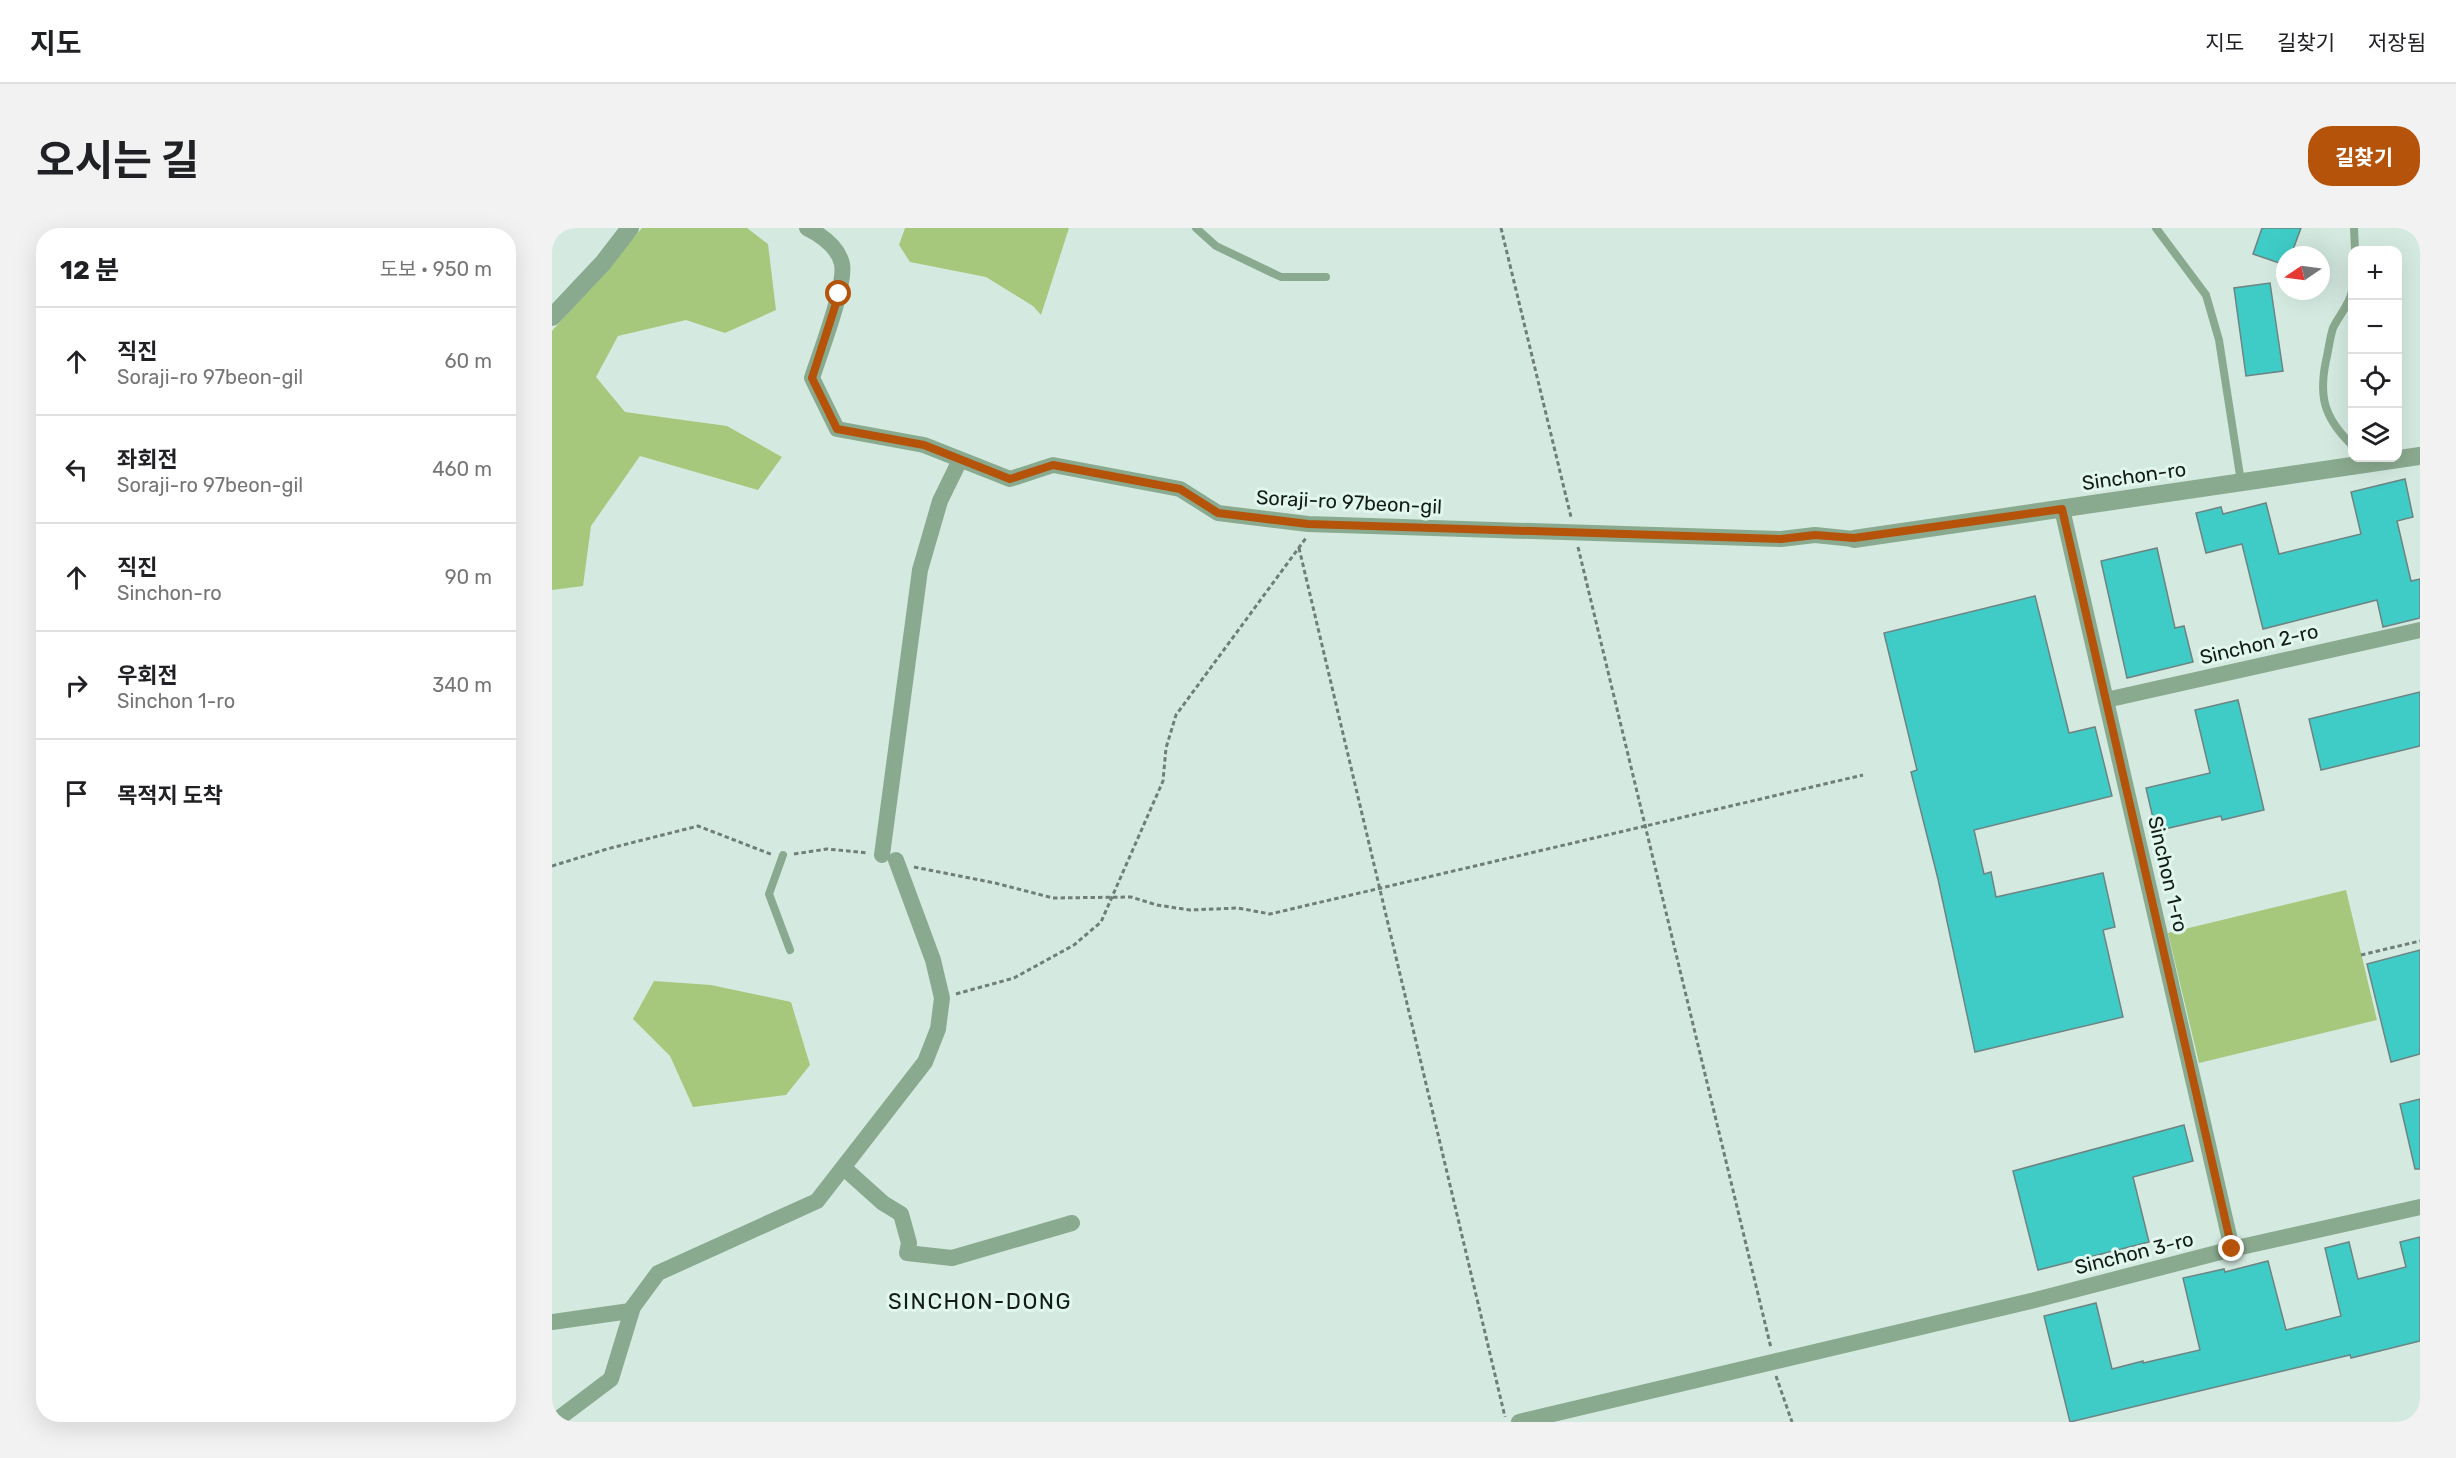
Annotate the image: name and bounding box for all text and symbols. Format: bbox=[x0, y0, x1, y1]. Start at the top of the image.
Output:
text: 지도 bbox=[30, 27, 82, 60]
text: 지도 bbox=[2205, 30, 2244, 55]
text: 길찾기 bbox=[2277, 30, 2335, 55]
text: 저장됨 bbox=[2368, 30, 2426, 55]
button: 길찾기 bbox=[2308, 126, 2420, 186]
text: 오시는 길 bbox=[36, 136, 200, 186]
north arrow bbox=[2276, 246, 2330, 300]
map controls bbox=[2348, 246, 2402, 462]
button: + bbox=[2348, 246, 2402, 300]
text: 12 분 bbox=[60, 255, 119, 286]
text: 도보 · 950 m bbox=[380, 257, 492, 281]
route start bbox=[825, 280, 851, 306]
button: − bbox=[2348, 300, 2402, 354]
text: 직진 bbox=[117, 338, 157, 365]
icon: ahead bbox=[60, 345, 93, 378]
text: 60 m bbox=[445, 349, 492, 373]
button: locate bbox=[2348, 354, 2402, 408]
text: Soraji-ro 97beon-gil bbox=[117, 365, 303, 389]
button: layers bbox=[2348, 408, 2402, 462]
text: 좌회전 bbox=[117, 446, 178, 473]
icon: left bbox=[60, 453, 93, 486]
text: 460 m bbox=[432, 457, 492, 481]
street label: Sinchon-ro bbox=[2080, 457, 2188, 495]
text: Soraji-ro 97beon-gil bbox=[117, 473, 303, 497]
street label: Soraji-ro 97beon-gil bbox=[1255, 485, 1443, 519]
text: 직진 bbox=[117, 554, 157, 581]
icon: ahead bbox=[60, 561, 93, 594]
text: 90 m bbox=[445, 565, 492, 589]
text: Sinchon-ro bbox=[117, 581, 222, 605]
street label: Sinchon 2-ro bbox=[2197, 619, 2321, 669]
text: 우회전 bbox=[117, 662, 178, 689]
icon: right bbox=[60, 669, 93, 702]
text: 340 m bbox=[432, 673, 492, 697]
text: Sinchon 1-ro bbox=[117, 689, 235, 713]
icon: arrive bbox=[60, 777, 93, 810]
text: 목적지 도착 bbox=[117, 782, 223, 809]
street label: Sinchon 1-ro bbox=[2143, 814, 2193, 934]
street label: Sinchon 3-ro bbox=[2072, 1227, 2196, 1279]
route end bbox=[2218, 1235, 2244, 1261]
district label: SINCHON-DONG bbox=[888, 1288, 1072, 1315]

